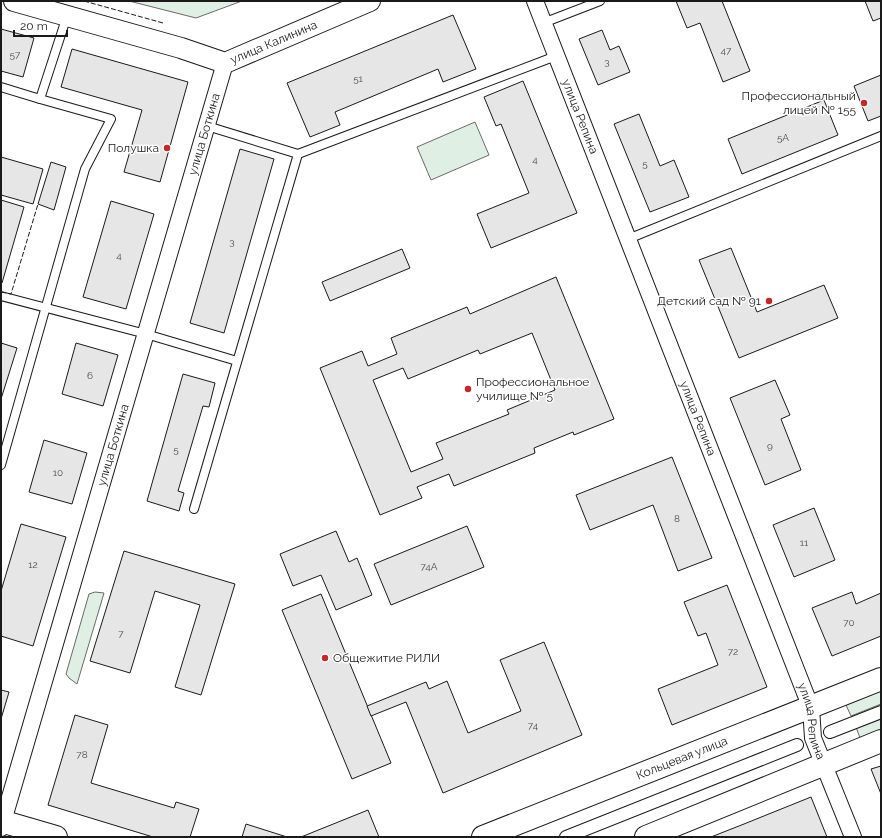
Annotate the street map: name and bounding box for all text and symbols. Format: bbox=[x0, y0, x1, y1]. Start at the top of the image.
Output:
scale bar bbox=[14, 12, 67, 38]
street label: улица Калинина bbox=[228, 17, 319, 67]
text: 20 m bbox=[20, 19, 48, 33]
house number: 47 bbox=[721, 45, 732, 56]
house number: 57 bbox=[10, 49, 21, 60]
house number: 3 bbox=[604, 56, 610, 67]
house number: 51 bbox=[353, 73, 364, 84]
street label: улица Репина bbox=[559, 77, 601, 156]
place label: Профессиональный лицей № 155 bbox=[742, 89, 856, 117]
street label: улица Боткина bbox=[186, 92, 223, 177]
marker: Профессиональный лицей № 155 bbox=[859, 98, 869, 108]
house number: 5А bbox=[777, 132, 789, 143]
place label: Полушка bbox=[108, 141, 159, 155]
marker: Полушка bbox=[162, 143, 172, 153]
house number: 4 bbox=[532, 154, 538, 165]
house number: 5 bbox=[642, 158, 648, 169]
house number: 3 bbox=[229, 236, 235, 247]
house number: 4 bbox=[116, 250, 122, 261]
place label: Детский сад № 91 bbox=[657, 294, 761, 308]
marker: Детский сад № 91 bbox=[764, 296, 774, 306]
house number: 6 bbox=[87, 370, 93, 381]
place label: Профессиональное училище № 5 bbox=[476, 375, 589, 403]
street label: улица Репина bbox=[677, 379, 719, 458]
marker: Профессиональное училище № 5 bbox=[463, 384, 473, 394]
street label: улица Боткина bbox=[95, 402, 132, 488]
house number: 9 bbox=[767, 440, 773, 451]
house number: 5 bbox=[173, 444, 179, 455]
house number: 10 bbox=[53, 467, 63, 478]
house number: 8 bbox=[674, 513, 680, 524]
house number: 11 bbox=[800, 537, 809, 548]
house number: 12 bbox=[28, 559, 38, 570]
house number: 74А bbox=[420, 561, 438, 572]
house number: 70 bbox=[843, 617, 855, 628]
house number: 7 bbox=[118, 628, 124, 639]
house number: 72 bbox=[728, 646, 738, 657]
place label: Общежитие РИЛИ bbox=[333, 651, 440, 665]
marker: Общежитие РИЛИ bbox=[320, 653, 330, 663]
street label: улица Репина bbox=[795, 681, 828, 761]
house number: 74 bbox=[528, 720, 539, 731]
street label: Кольцевая улица bbox=[634, 734, 730, 782]
house number: 78 bbox=[76, 749, 88, 760]

